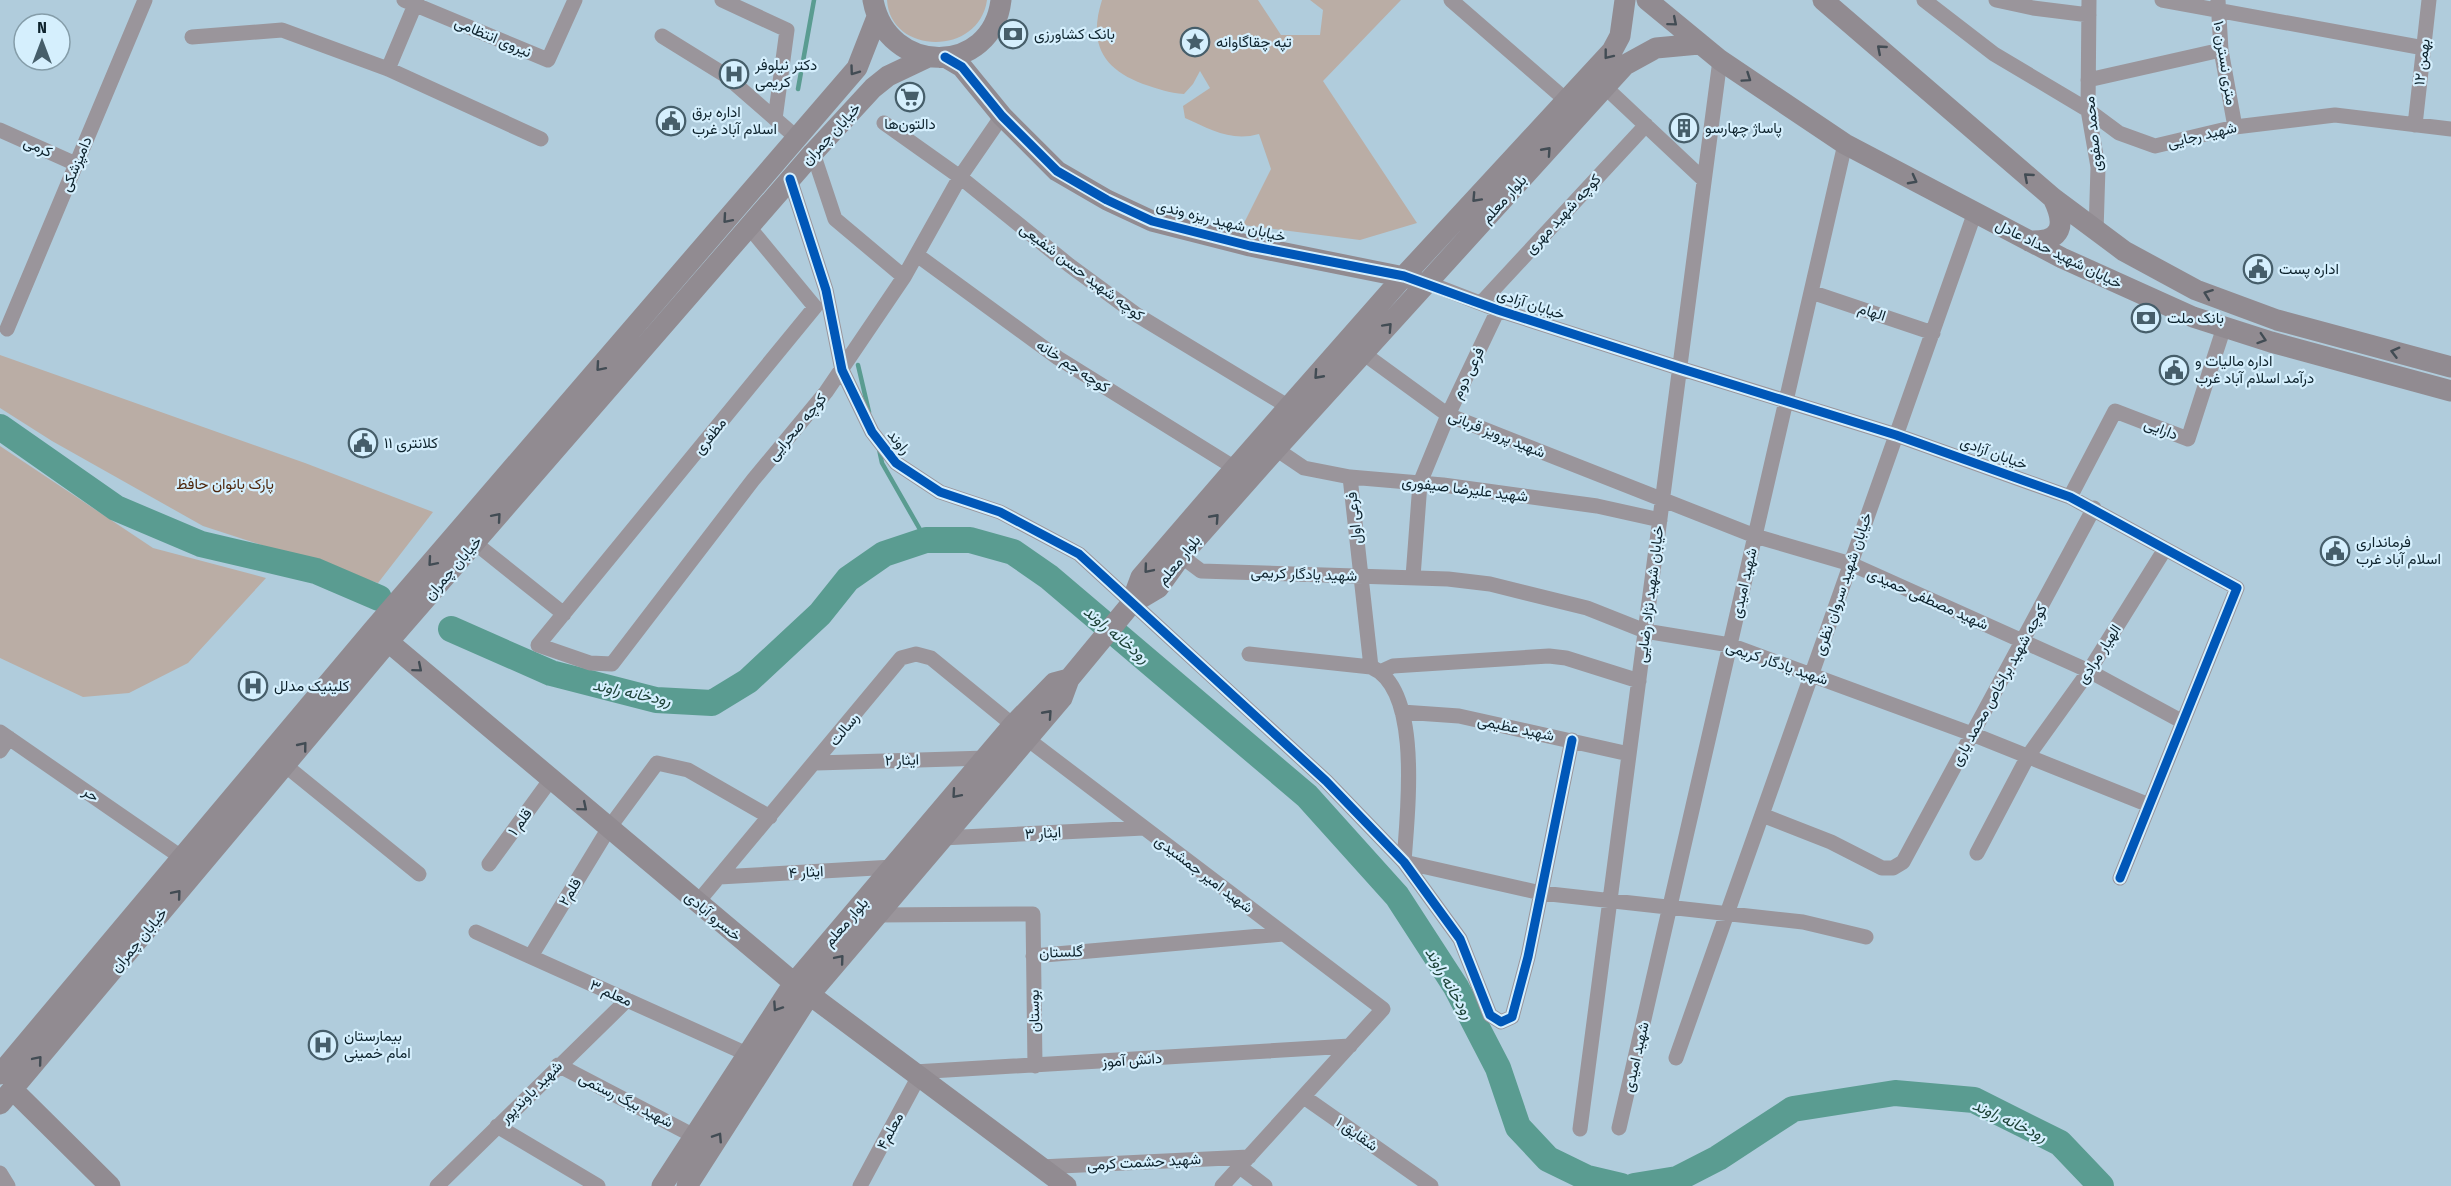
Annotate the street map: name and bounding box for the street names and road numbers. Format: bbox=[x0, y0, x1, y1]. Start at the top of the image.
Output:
street label: نیروی انتظامی bbox=[451, 13, 534, 62]
street label: ۱۰ متری نسترن bbox=[2208, 19, 2241, 107]
street label: ۱۲ بهمن bbox=[2410, 38, 2435, 87]
street label: محمد صفوی bbox=[2080, 95, 2107, 173]
street label: خیابان چمران bbox=[798, 99, 865, 170]
street label: شهید رجایی bbox=[2166, 118, 2239, 153]
street label: کرمی bbox=[21, 133, 55, 162]
street label: دامپزشکی bbox=[56, 134, 97, 195]
street label: کوچه شهید مهری bbox=[1521, 170, 1606, 258]
street label: بلوار معلم bbox=[1478, 171, 1531, 228]
street label: خیابان شهید ریزه وندی bbox=[1154, 196, 1288, 247]
street label: خیابان شهید حداد عادل bbox=[1993, 216, 2125, 292]
street label: کوچه شهید حسن شفیعی bbox=[1016, 219, 1148, 326]
street label: خیابان آزادی bbox=[1494, 285, 1567, 324]
street label: الهام bbox=[1856, 299, 1888, 326]
street label: کوچه جم خانه bbox=[1032, 336, 1113, 397]
street label: فرعی دوم bbox=[1448, 344, 1489, 402]
street label: کوچه صحرایی bbox=[764, 389, 831, 465]
street label: شهید پرویز قربانی bbox=[1446, 406, 1548, 463]
street label: مظفری bbox=[690, 414, 731, 459]
street label: دارایی bbox=[2141, 414, 2180, 445]
street label: راوند bbox=[884, 426, 914, 458]
street label: خیابان آزادی bbox=[1958, 433, 2030, 474]
street label: شهید علیرضا صیفوری bbox=[1401, 472, 1529, 507]
street label: فرعی اول bbox=[1342, 491, 1367, 545]
street label: خیابان شهید سروان نظری bbox=[1810, 510, 1877, 658]
street label: خیابان شهید نژاد رضایی bbox=[1633, 524, 1668, 664]
street label: بلوار معلم bbox=[1153, 531, 1205, 589]
street label: خیابان چمران bbox=[420, 532, 486, 604]
street label: شهید امیدی bbox=[1727, 546, 1762, 620]
street label: شهید یادگار کریمی bbox=[1250, 563, 1358, 586]
street label: شهید مصطفی حمیدی bbox=[1864, 564, 1991, 635]
street label: کوچه شهید براخاص محمد یاری bbox=[1947, 601, 2052, 770]
street label: الهیار مرادی bbox=[2073, 621, 2126, 688]
street label: شهید یادگار کریمی bbox=[1723, 637, 1831, 690]
street label: رسالت bbox=[825, 709, 863, 749]
street label: شهید عظیمی bbox=[1476, 711, 1556, 746]
street label: ایثار ۲ bbox=[885, 750, 919, 770]
street label: حر bbox=[79, 782, 103, 806]
street label: قلم ۱ bbox=[504, 805, 537, 840]
street label: ایثار ۳ bbox=[1024, 823, 1062, 843]
street label: شهید امیر جمشیدی bbox=[1151, 831, 1257, 918]
street label: ایثار ۴ bbox=[788, 862, 824, 882]
street label: قلم۲ bbox=[555, 875, 586, 910]
street label: خسرو آبادی bbox=[680, 887, 745, 946]
street label: بلوار معلم bbox=[820, 894, 873, 951]
street label: خیابان چمران bbox=[107, 904, 172, 976]
street label: گلستان bbox=[1039, 942, 1084, 962]
street label: معلم ۳ bbox=[587, 976, 635, 1011]
street label: بوستان bbox=[1025, 989, 1043, 1033]
street label: شهید امیدی bbox=[1619, 1020, 1654, 1094]
street label: دانش آموز bbox=[1100, 1049, 1163, 1072]
street label: شهید باوندپور bbox=[495, 1057, 567, 1128]
street label: شهید بیگ رستمی bbox=[575, 1068, 676, 1132]
street label: معلم۴ bbox=[873, 1109, 908, 1153]
street label: شقایق ۱ bbox=[1332, 1113, 1382, 1156]
street label: شهید حشمت کرمی bbox=[1086, 1150, 1202, 1175]

